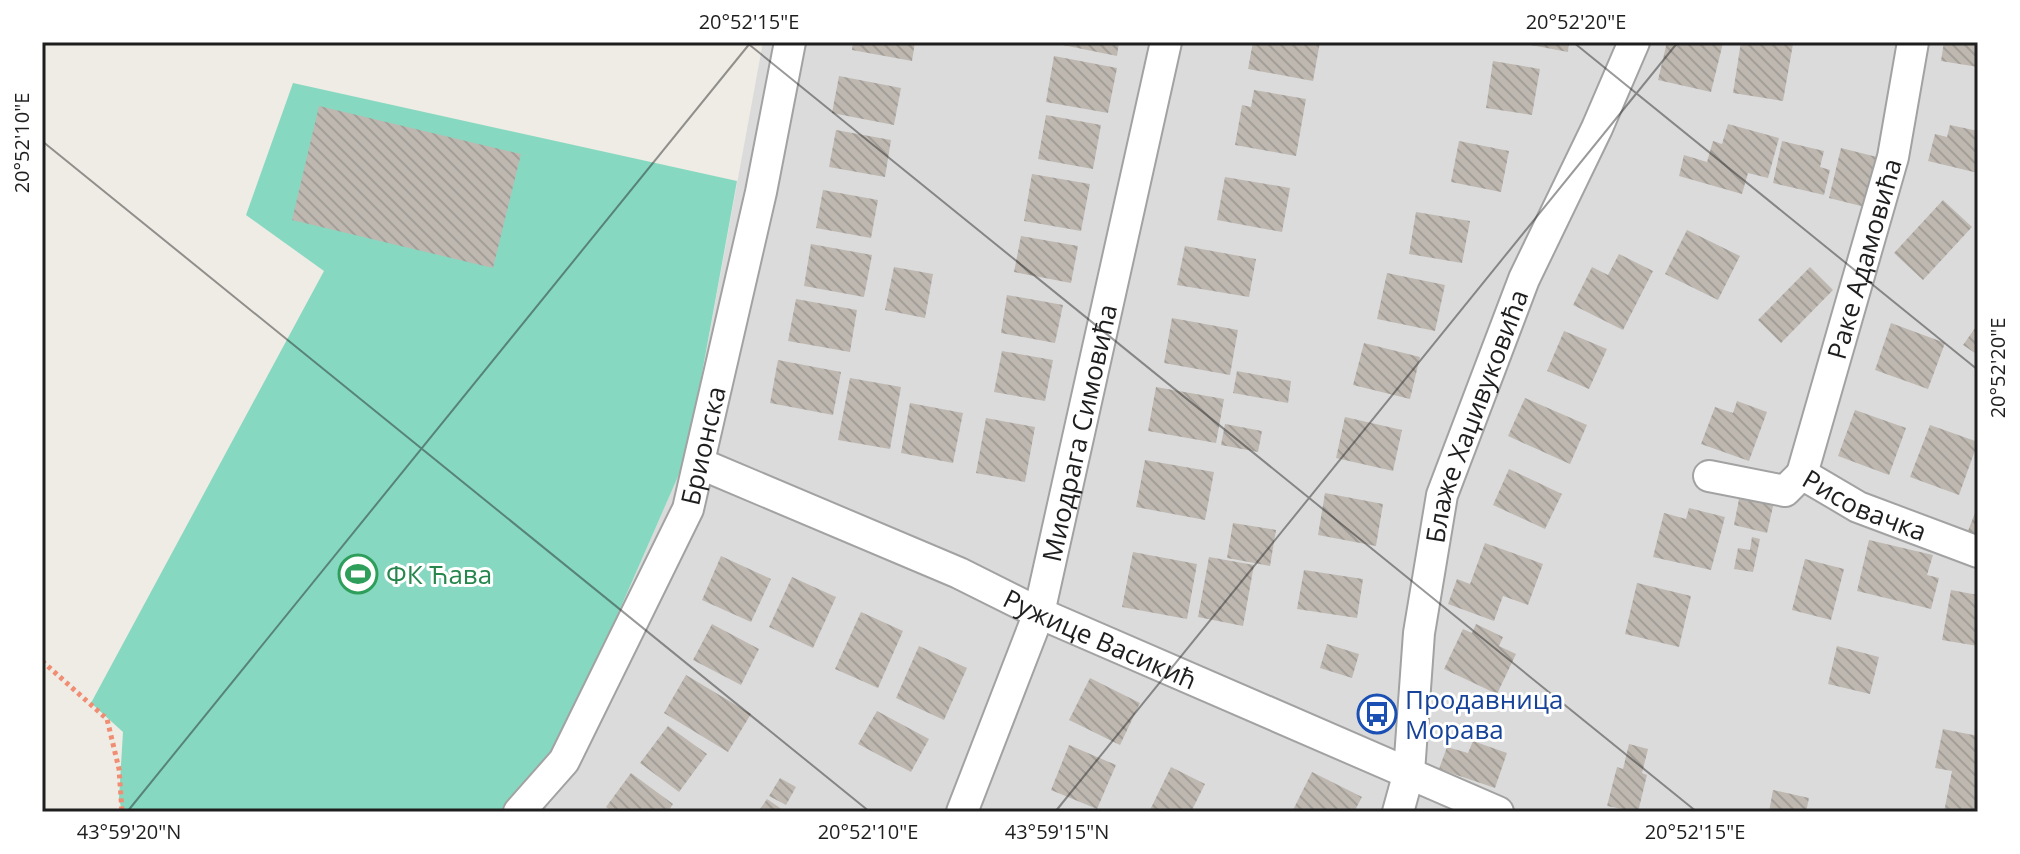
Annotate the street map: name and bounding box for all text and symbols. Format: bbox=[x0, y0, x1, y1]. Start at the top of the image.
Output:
text: 20°52'15"E bbox=[699, 8, 799, 35]
text: 20°52'20"E bbox=[1526, 8, 1626, 35]
text: 20°52'10"E bbox=[8, 93, 35, 193]
street label: Раке Адамовића bbox=[1818, 154, 1910, 363]
street label: Блаже Хаџивуковића bbox=[1416, 284, 1536, 545]
street label: Миодрага Симовића bbox=[1033, 301, 1125, 565]
text: 20°52'20"E bbox=[1984, 318, 2011, 418]
street label: Брионска bbox=[672, 383, 734, 508]
street label: Рисовачка bbox=[1796, 460, 1932, 549]
sports icon: ФК Ћава bbox=[337, 553, 379, 595]
place label: ФК Ћава bbox=[386, 556, 492, 592]
street label: Ружице Васикић bbox=[997, 580, 1203, 697]
place label: Продавница Морава bbox=[1405, 681, 1564, 747]
bus stop icon: Продавница Морава bbox=[1356, 693, 1398, 735]
text: 43°59'20"N bbox=[77, 818, 181, 845]
text: 20°52'10"E bbox=[818, 818, 918, 845]
text: 43°59'15"N bbox=[1005, 818, 1109, 845]
text: 20°52'15"E bbox=[1645, 818, 1745, 845]

